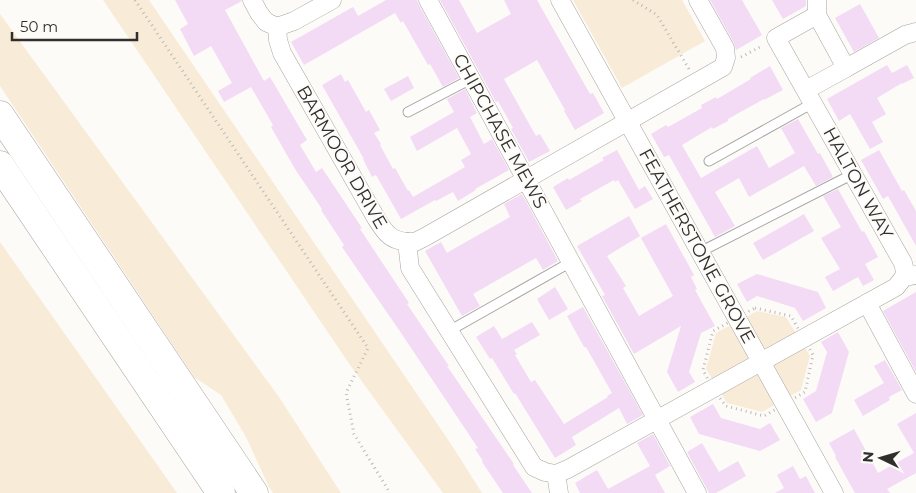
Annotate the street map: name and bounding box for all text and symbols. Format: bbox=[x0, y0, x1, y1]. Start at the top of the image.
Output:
scale bar bbox=[12, 10, 138, 42]
text: 50 m bbox=[20, 17, 58, 36]
street label: CHIPCHASE MEWS bbox=[448, 50, 552, 212]
street label: BARMOOR DRIVE bbox=[292, 81, 392, 233]
street label: HALTON WAY bbox=[818, 123, 898, 243]
street label: FEATHERSTONE GROVE bbox=[634, 145, 760, 347]
north arrow bbox=[856, 433, 906, 483]
text: N bbox=[859, 450, 878, 463]

